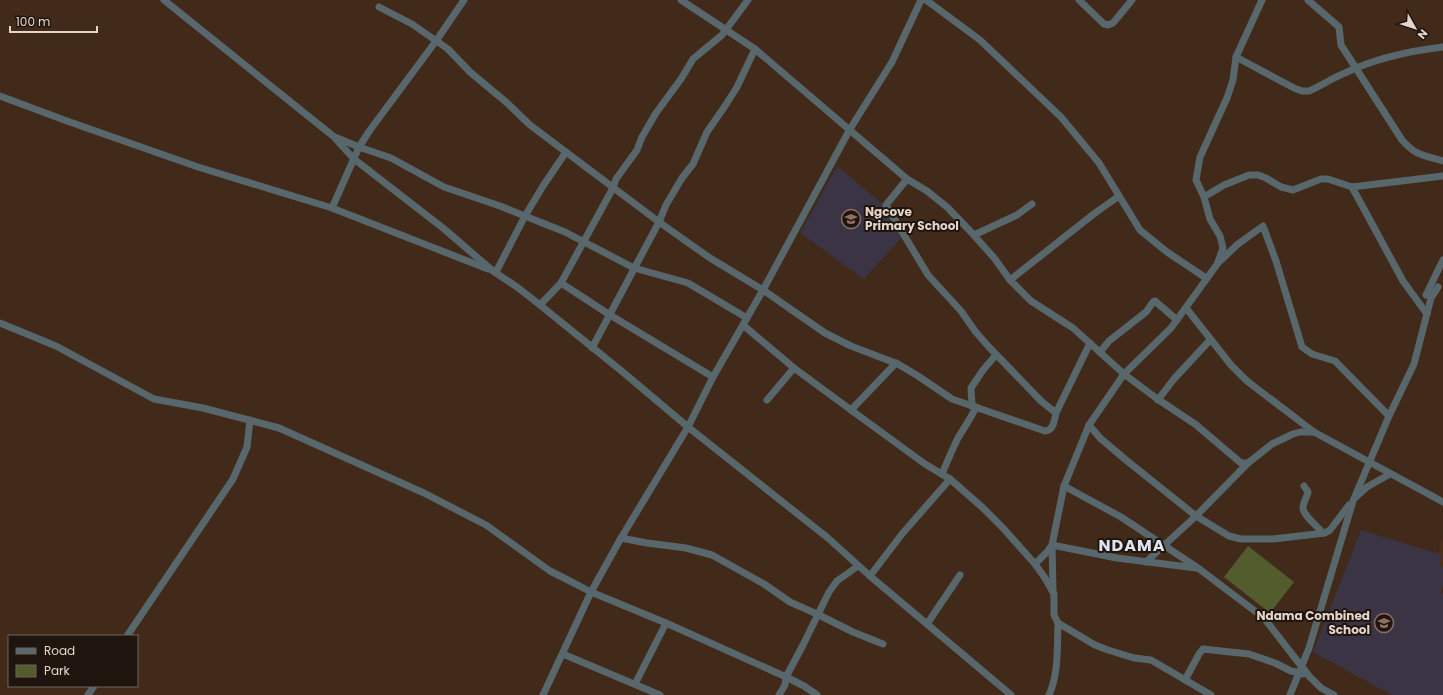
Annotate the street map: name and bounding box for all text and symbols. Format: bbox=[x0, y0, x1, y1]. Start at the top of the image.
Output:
scale bar bbox=[10, 8, 97, 34]
north arrow bbox=[1395, 8, 1435, 48]
text: 100 m bbox=[16, 13, 50, 30]
text: N bbox=[1414, 26, 1432, 43]
place label: Ngcove Primary School bbox=[865, 203, 959, 234]
school or university icon: Ngcove Primary School bbox=[840, 208, 862, 230]
district label: NDAMA bbox=[1099, 534, 1165, 557]
place label: Ndama Combined School bbox=[1256, 607, 1370, 638]
school or university icon: Ndama Combined School bbox=[1373, 612, 1395, 634]
legend bbox=[8, 635, 138, 687]
text: Road bbox=[44, 642, 75, 659]
text: Park bbox=[44, 662, 71, 679]

